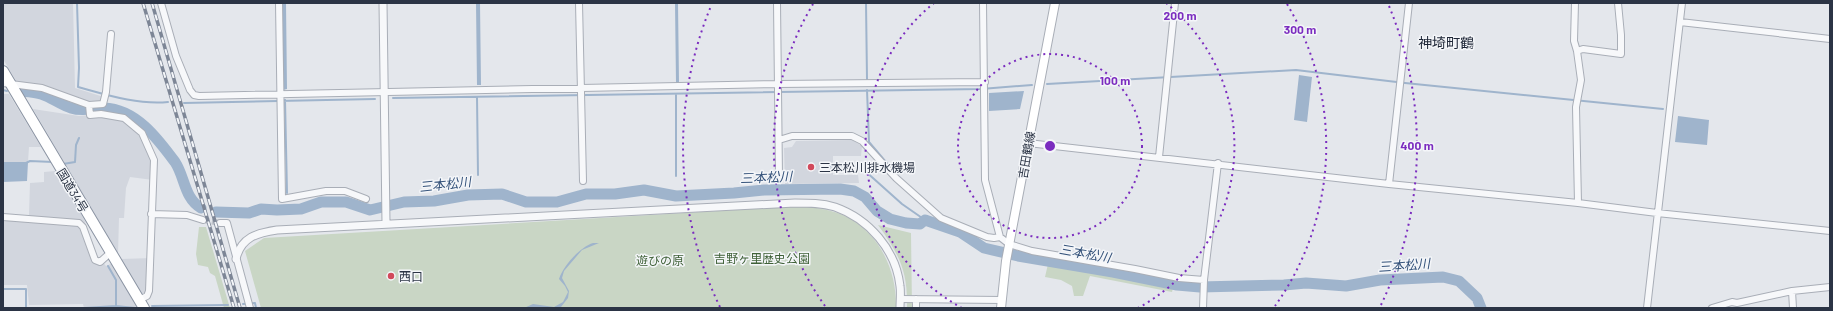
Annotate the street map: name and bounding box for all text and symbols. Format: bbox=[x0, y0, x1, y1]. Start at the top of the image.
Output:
text: 200 m bbox=[1164, 8, 1196, 22]
text: 300 m bbox=[1284, 22, 1316, 36]
district label: 神埼町鶴 bbox=[1418, 34, 1474, 51]
text: 100 m bbox=[1100, 73, 1130, 87]
street label: 吉田鶴線 bbox=[1015, 130, 1037, 180]
text: 400 m bbox=[1400, 138, 1434, 152]
centre of rings bbox=[1043, 139, 1057, 153]
place label: 三本松川排水機場 bbox=[819, 160, 915, 174]
marker: 三本松川排水機場 bbox=[806, 162, 816, 172]
street label: 国道34号 bbox=[54, 165, 92, 215]
water label: 三本松川 bbox=[740, 168, 794, 186]
water label: 三本松川 bbox=[418, 173, 474, 195]
water label: 三本松川 bbox=[1058, 241, 1114, 266]
park label: 吉野ヶ里歴史公園 bbox=[714, 251, 810, 265]
park label: 遊びの原 bbox=[636, 253, 684, 267]
water label: 三本松川 bbox=[1377, 255, 1432, 275]
place label: 西口 bbox=[399, 269, 423, 283]
marker: 西口 bbox=[386, 271, 396, 281]

